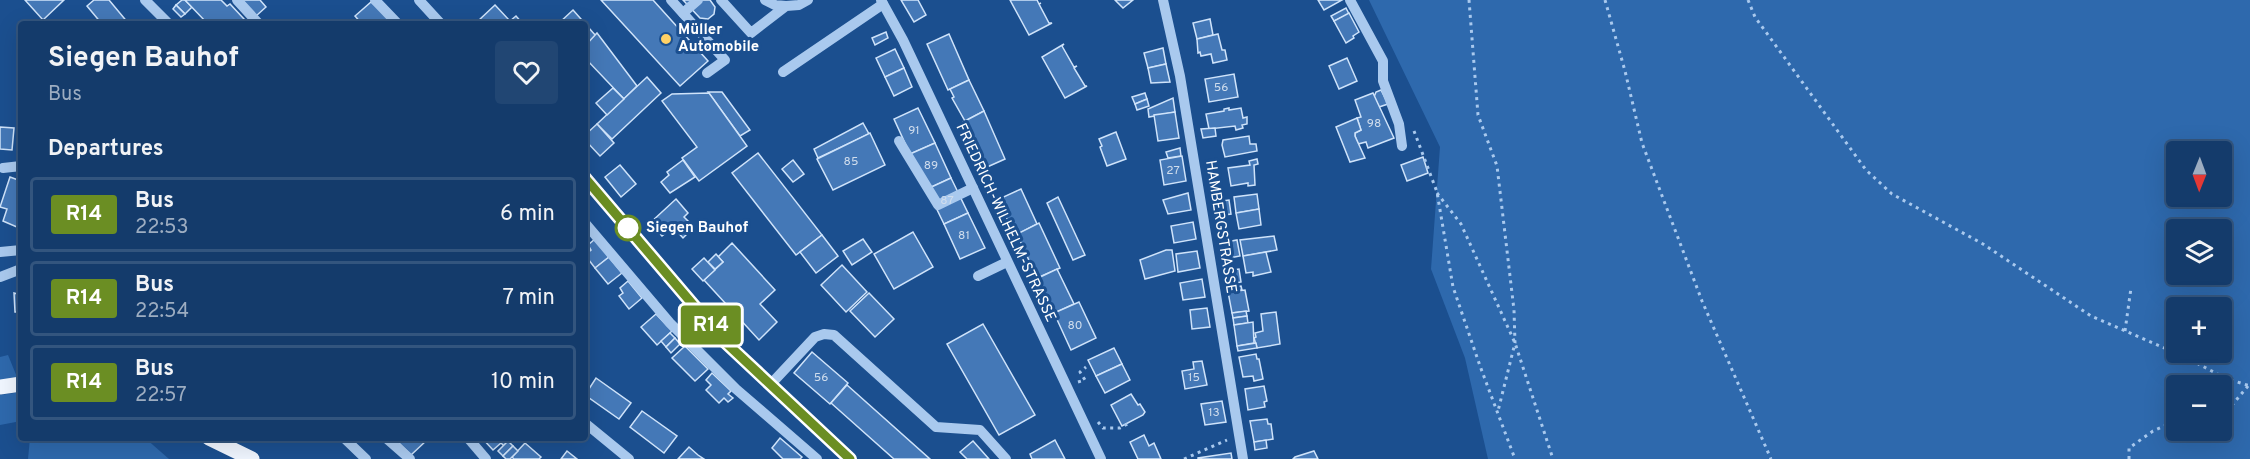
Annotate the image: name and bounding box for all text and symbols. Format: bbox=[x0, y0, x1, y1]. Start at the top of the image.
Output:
place label: Müller Automobile bbox=[678, 21, 759, 57]
marker: Müller Automobile bbox=[659, 32, 673, 46]
text: Siegen Bauhof bbox=[48, 41, 239, 77]
button: heart bbox=[495, 41, 558, 104]
house number: 56 bbox=[1214, 80, 1228, 96]
text: Bus bbox=[48, 82, 82, 108]
house number: 98 bbox=[1367, 116, 1381, 132]
street label: FRIEDRICH-WILHELM-STRASSE bbox=[950, 120, 1060, 326]
house number: 91 bbox=[908, 123, 920, 139]
text: Departures bbox=[48, 136, 164, 163]
north arrow bbox=[2166, 141, 2232, 207]
map controls bbox=[2166, 141, 2232, 441]
house number: 85 bbox=[844, 154, 858, 170]
house number: 89 bbox=[924, 158, 938, 174]
street label: HAMBERGSTRASSE bbox=[1200, 159, 1240, 295]
house number: 27 bbox=[1166, 163, 1180, 179]
text: Bus bbox=[135, 188, 174, 215]
house number: 87 bbox=[940, 193, 954, 209]
text: R14 bbox=[66, 201, 102, 228]
text: 6 min bbox=[500, 201, 555, 228]
text: 22:53 bbox=[135, 215, 188, 241]
marker: Siegen Bauhof bbox=[615, 215, 641, 241]
place label: Siegen Bauhof bbox=[646, 219, 749, 238]
button: layers bbox=[2166, 219, 2232, 285]
house number: 81 bbox=[958, 228, 970, 244]
text: Bus bbox=[135, 272, 174, 299]
text: R14 bbox=[66, 285, 102, 312]
text: 7 min bbox=[503, 285, 555, 312]
button: + bbox=[2166, 297, 2232, 363]
text: 22:54 bbox=[135, 299, 189, 325]
line badge: R14 bbox=[676, 306, 746, 344]
text: R14 bbox=[693, 312, 729, 339]
house number: 80 bbox=[1068, 318, 1082, 334]
text: Bus bbox=[135, 356, 174, 383]
text: R14 bbox=[66, 369, 102, 396]
text: 10 min bbox=[491, 369, 555, 396]
house number: 56 bbox=[814, 370, 828, 386]
house number: 15 bbox=[1188, 370, 1200, 386]
button: − bbox=[2166, 375, 2232, 441]
text: 22:57 bbox=[135, 383, 187, 409]
house number: 13 bbox=[1208, 405, 1220, 421]

